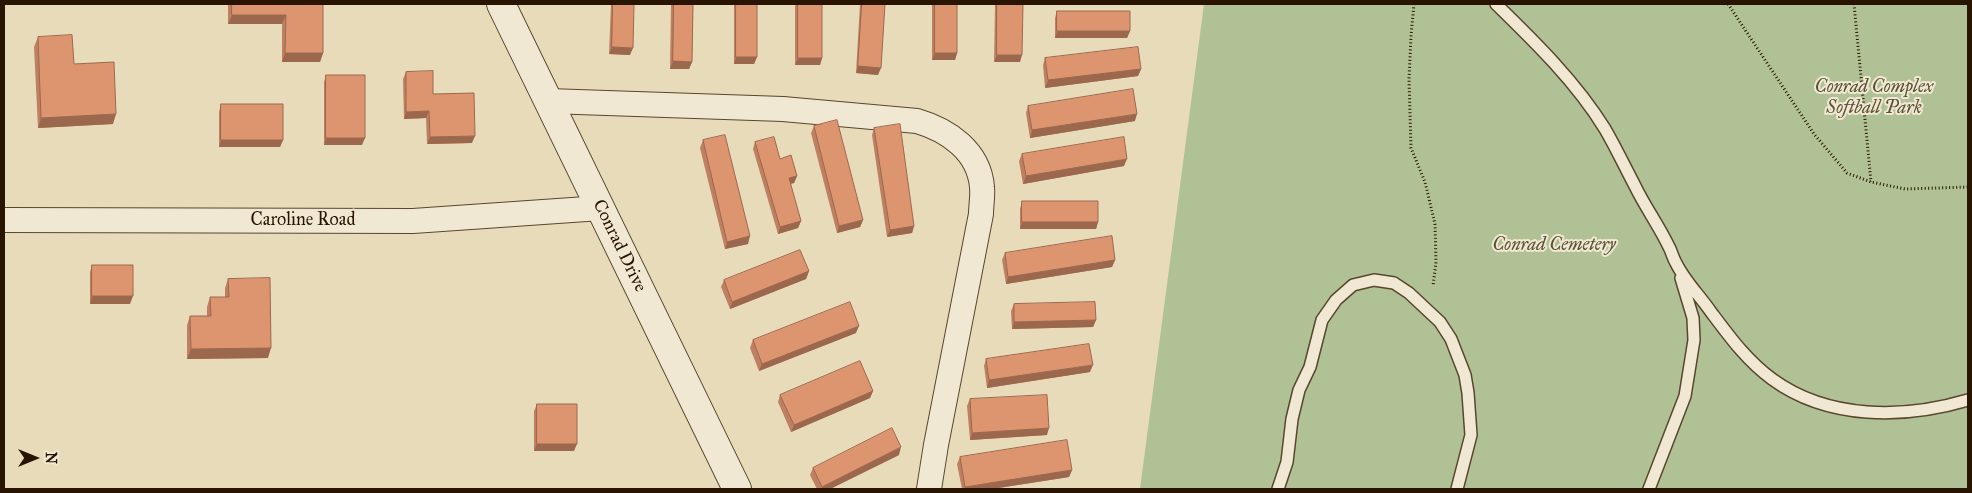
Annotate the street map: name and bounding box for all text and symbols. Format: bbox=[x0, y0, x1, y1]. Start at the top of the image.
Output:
park label: Conrad Complex Softball Park bbox=[1815, 77, 1933, 120]
street label: Conrad Drive bbox=[587, 196, 651, 296]
street label: Caroline Road bbox=[251, 210, 355, 232]
park label: Conrad Cemetery bbox=[1492, 235, 1616, 257]
north arrow bbox=[10, 433, 60, 483]
text: N bbox=[42, 452, 59, 464]

